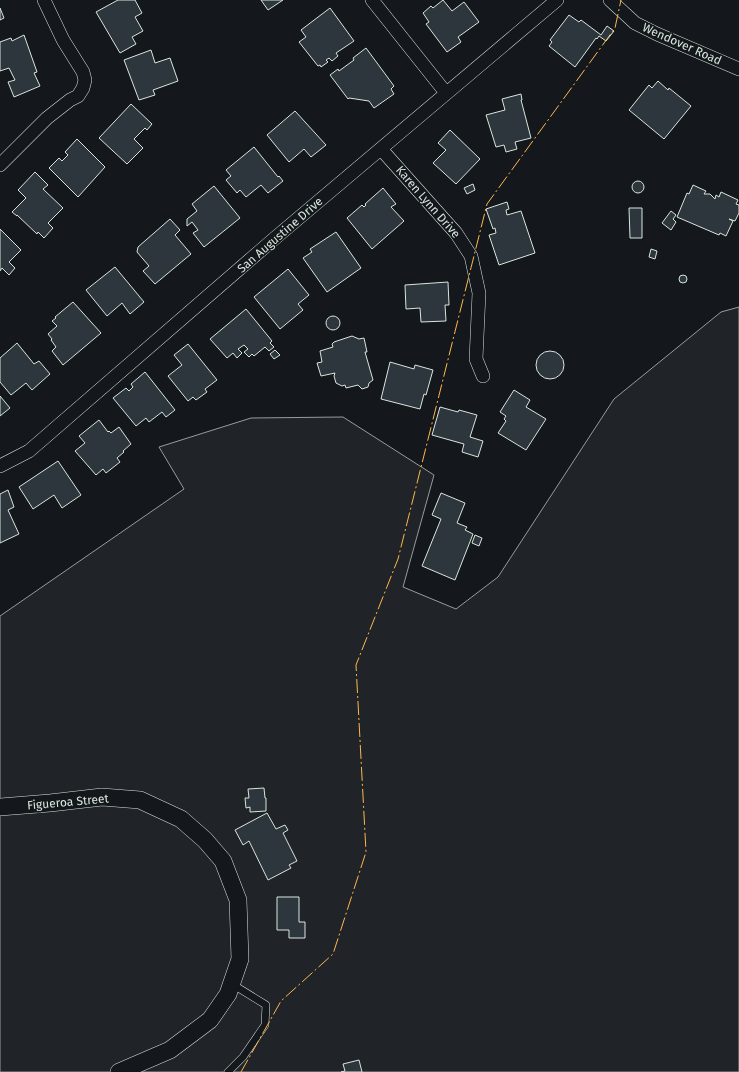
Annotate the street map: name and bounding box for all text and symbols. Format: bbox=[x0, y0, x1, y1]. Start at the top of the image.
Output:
street label: Wendover Road bbox=[640, 20, 724, 68]
street label: Karen Lynn Drive bbox=[393, 163, 463, 241]
street label: San Augustine Drive bbox=[234, 194, 326, 276]
street label: Figueroa Street bbox=[27, 791, 110, 813]

